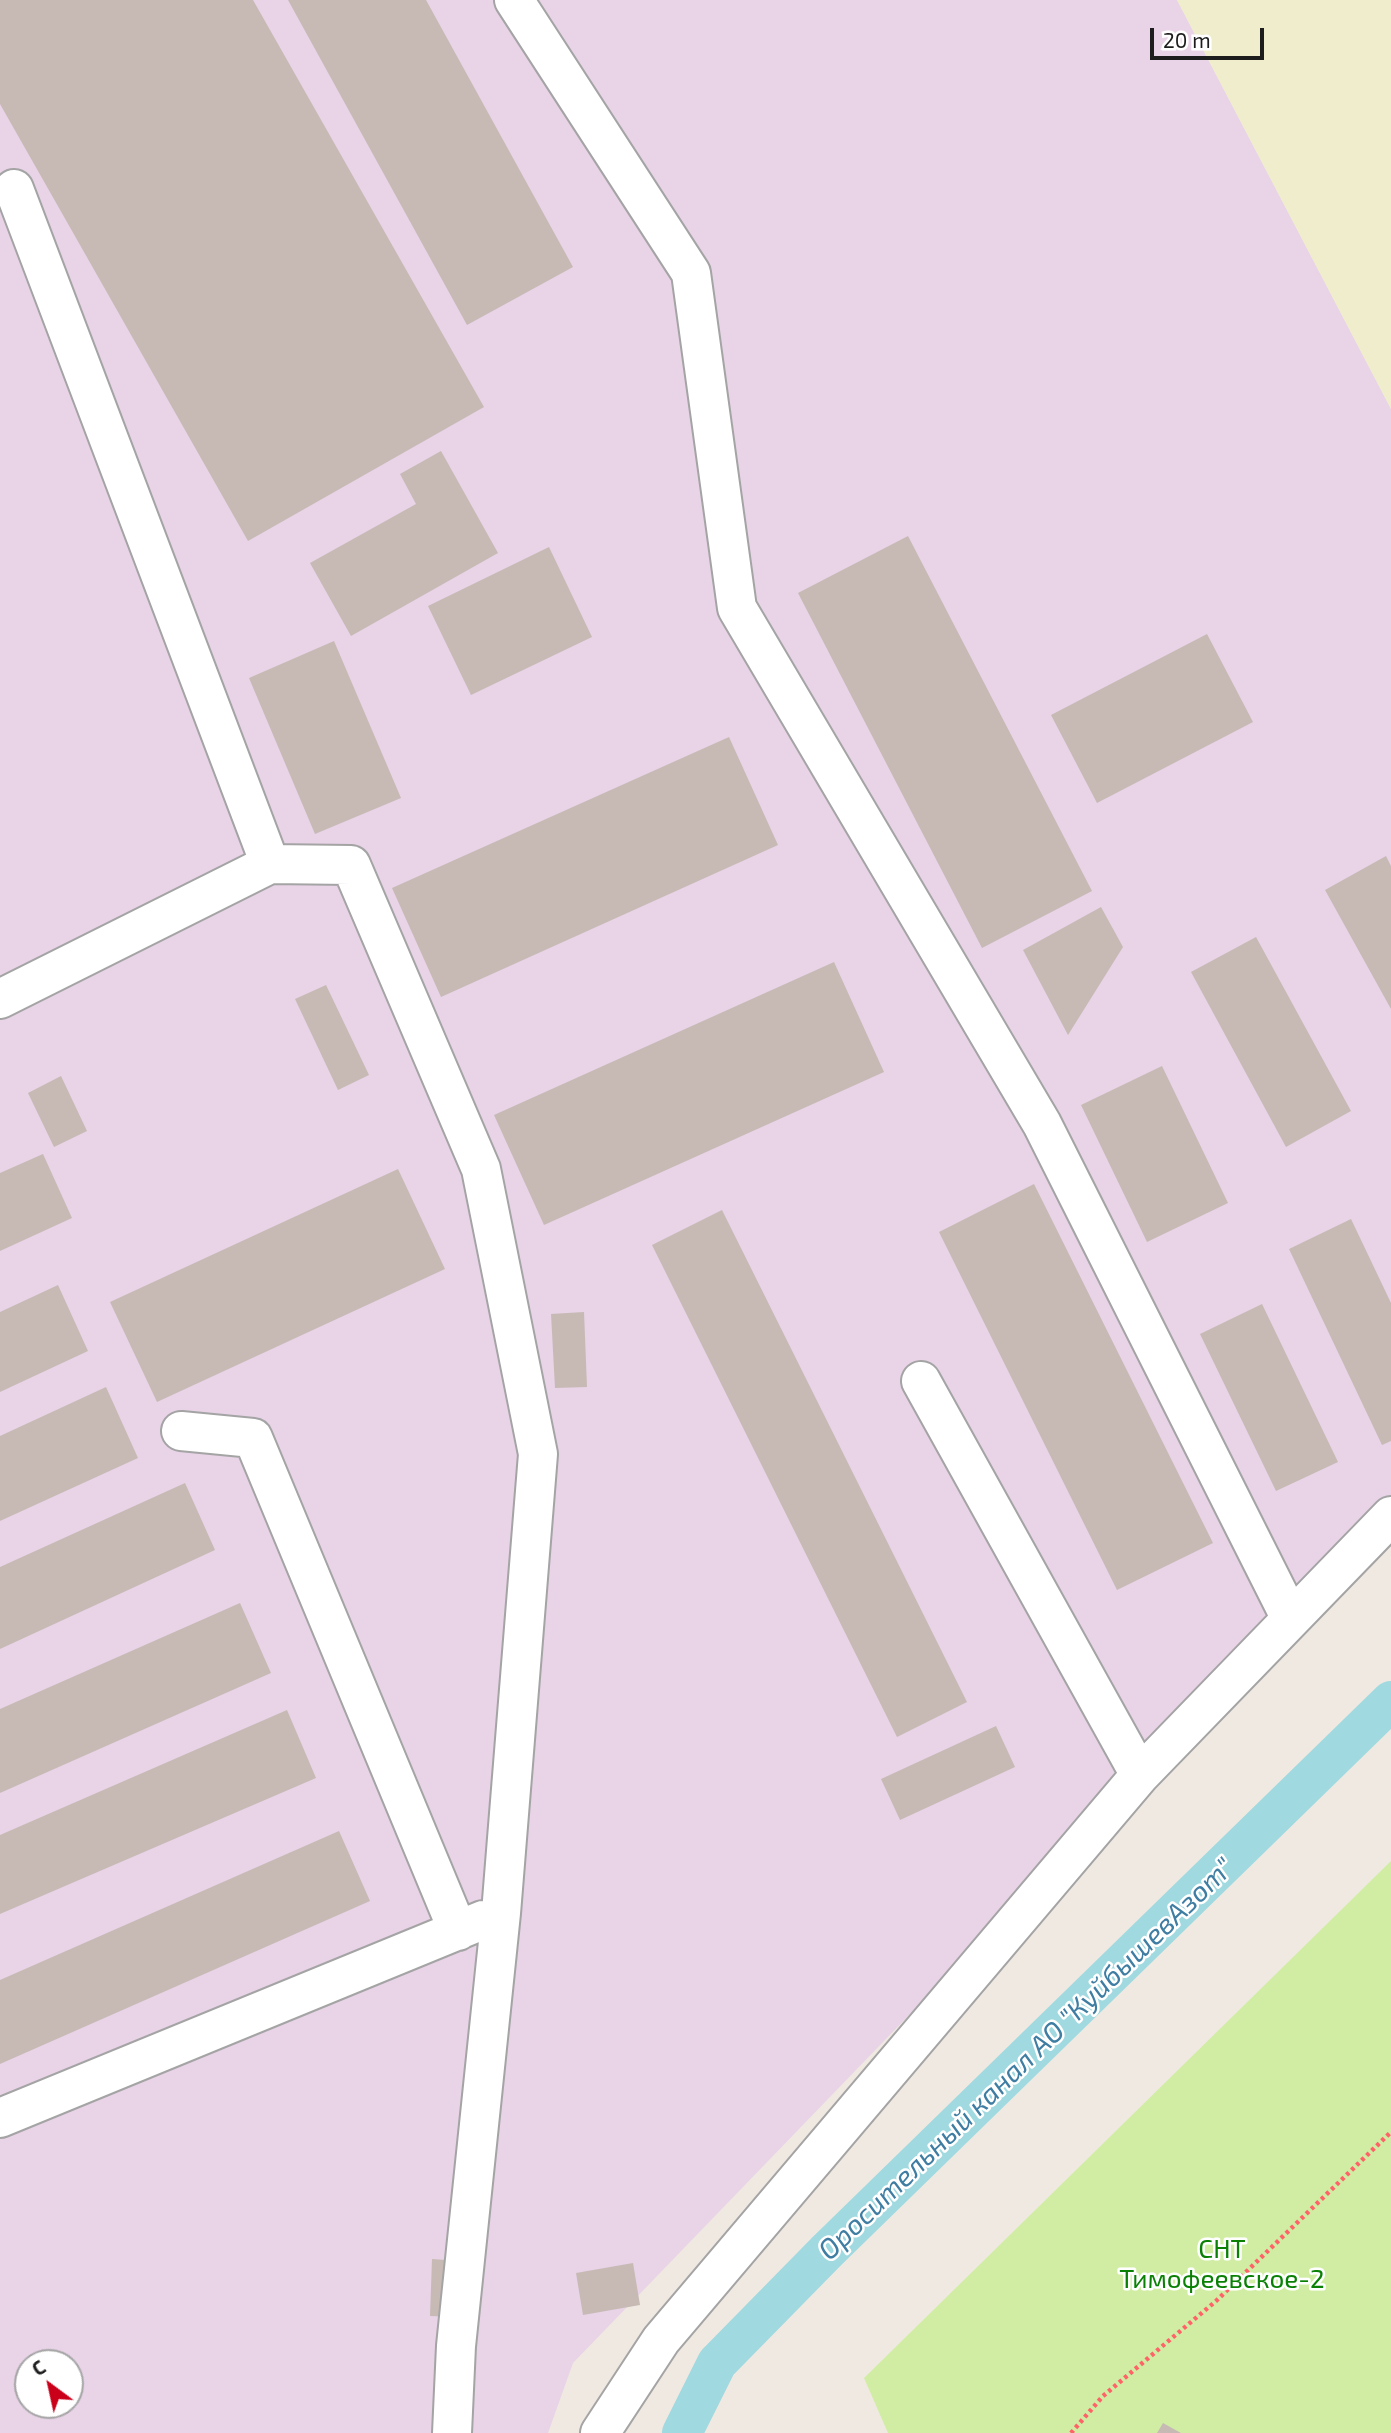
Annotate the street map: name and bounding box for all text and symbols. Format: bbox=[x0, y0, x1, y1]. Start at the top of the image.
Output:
scale bar bbox=[1153, 14, 1267, 58]
text: 20 m bbox=[1163, 27, 1211, 52]
water label: Оросительный канал АО "КуйбышевАзот" bbox=[811, 1851, 1241, 2267]
park label: СНТ Тимофеевское-2 bbox=[1119, 2233, 1325, 2294]
north arrow bbox=[14, 2349, 84, 2419]
text: С bbox=[27, 2355, 49, 2380]

